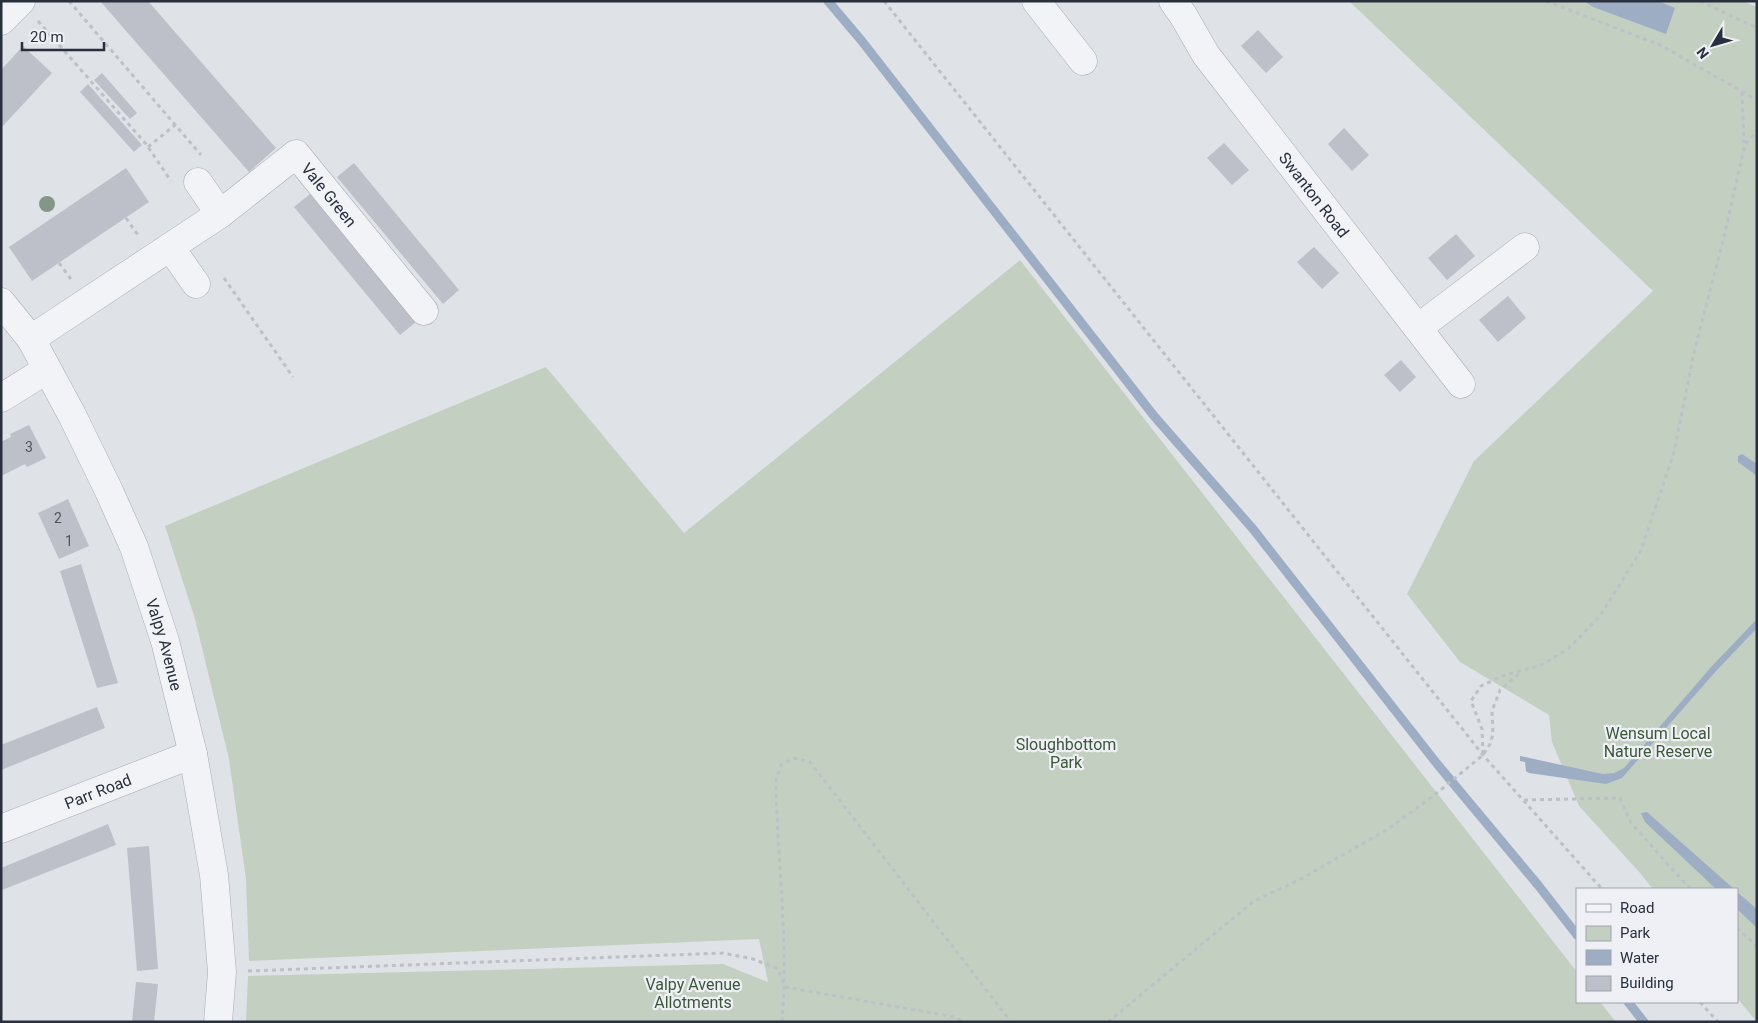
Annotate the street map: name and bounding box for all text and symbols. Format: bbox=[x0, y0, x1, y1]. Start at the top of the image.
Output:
scale bar bbox=[22, 20, 105, 52]
north arrow bbox=[1688, 20, 1738, 70]
text: 20 m bbox=[30, 28, 64, 46]
text: N bbox=[1693, 44, 1712, 62]
street label: Swanton Road bbox=[1275, 148, 1353, 241]
street label: Vale Green bbox=[298, 159, 361, 231]
house number: 3 bbox=[25, 439, 33, 455]
house number: 2 bbox=[54, 510, 62, 526]
house number: 1 bbox=[65, 533, 73, 549]
street label: Valpy Avenue bbox=[142, 596, 186, 693]
park label: Wensum Local Nature Reserve bbox=[1604, 724, 1712, 761]
park label: Sloughbottom Park bbox=[1016, 735, 1116, 772]
street label: Parr Road bbox=[62, 770, 134, 813]
legend bbox=[1576, 888, 1738, 1003]
text: Road bbox=[1620, 899, 1654, 917]
text: Park bbox=[1620, 924, 1651, 942]
text: Water bbox=[1620, 949, 1659, 967]
text: Building bbox=[1620, 974, 1674, 992]
park label: Valpy Avenue Allotments bbox=[645, 975, 741, 1012]

